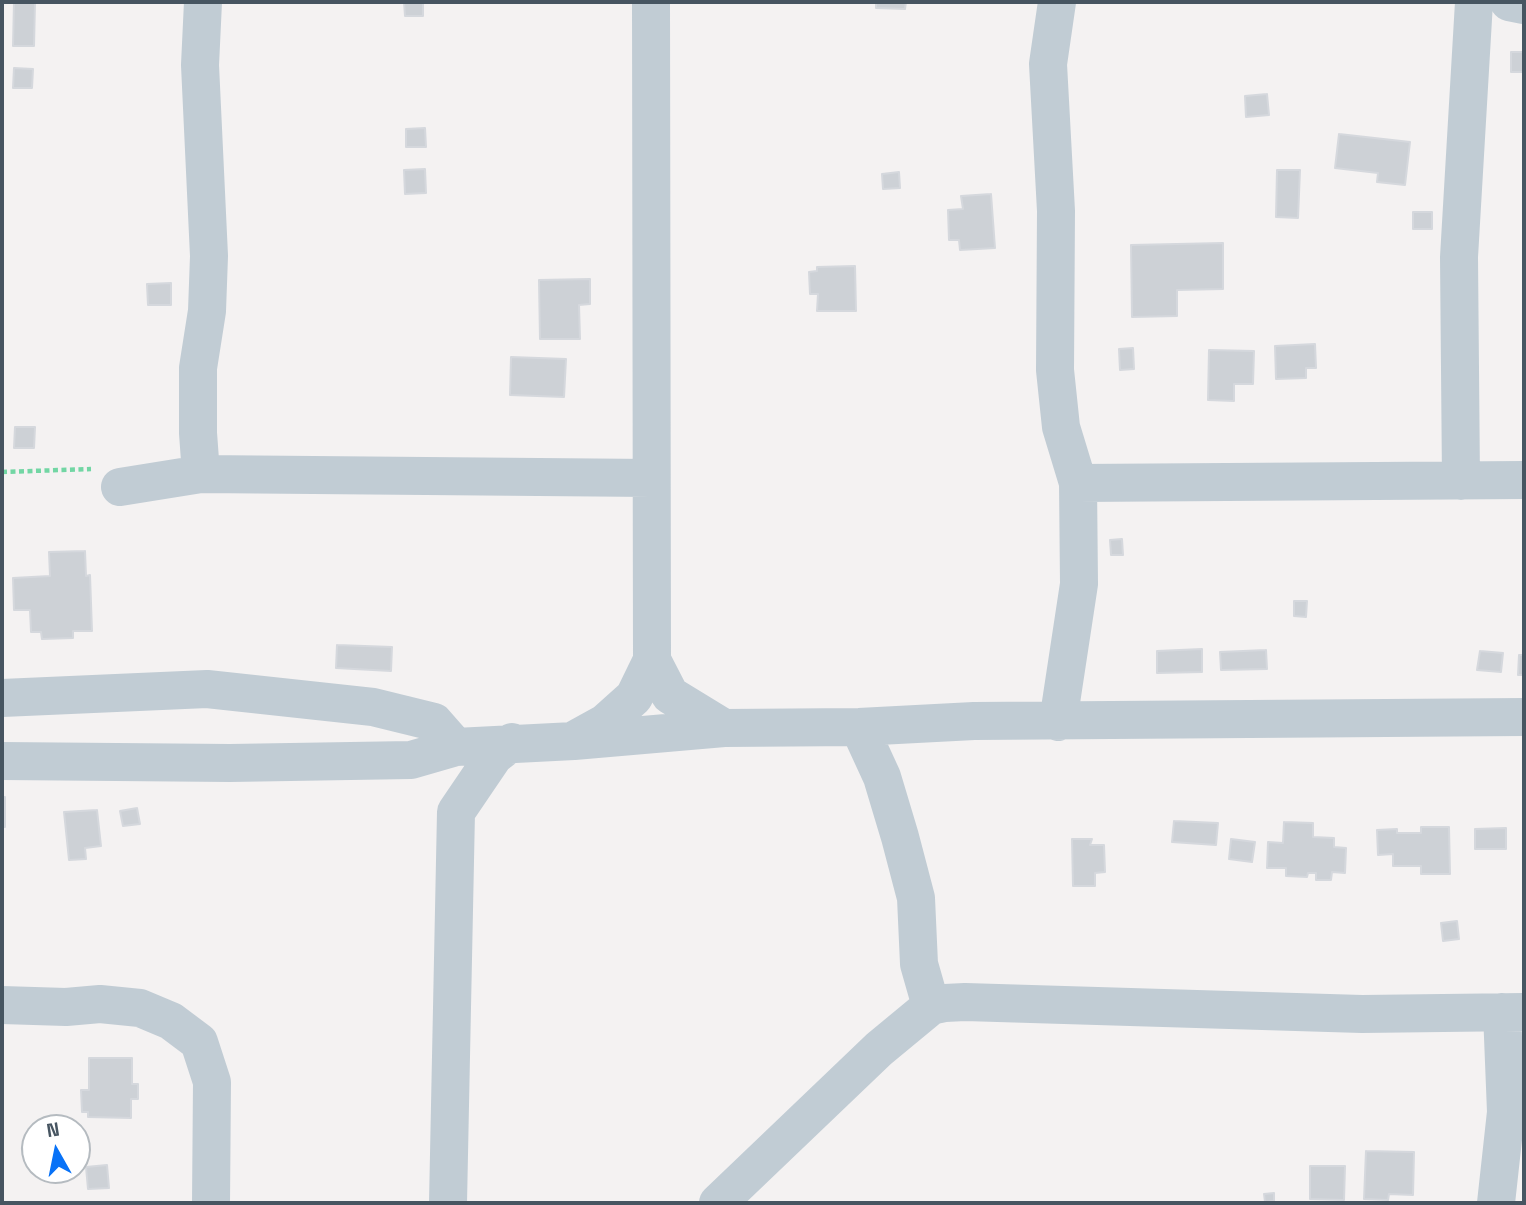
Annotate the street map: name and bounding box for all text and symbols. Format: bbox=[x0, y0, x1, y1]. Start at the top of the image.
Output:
north arrow bbox=[21, 1114, 91, 1184]
text: N bbox=[45, 1116, 61, 1143]

